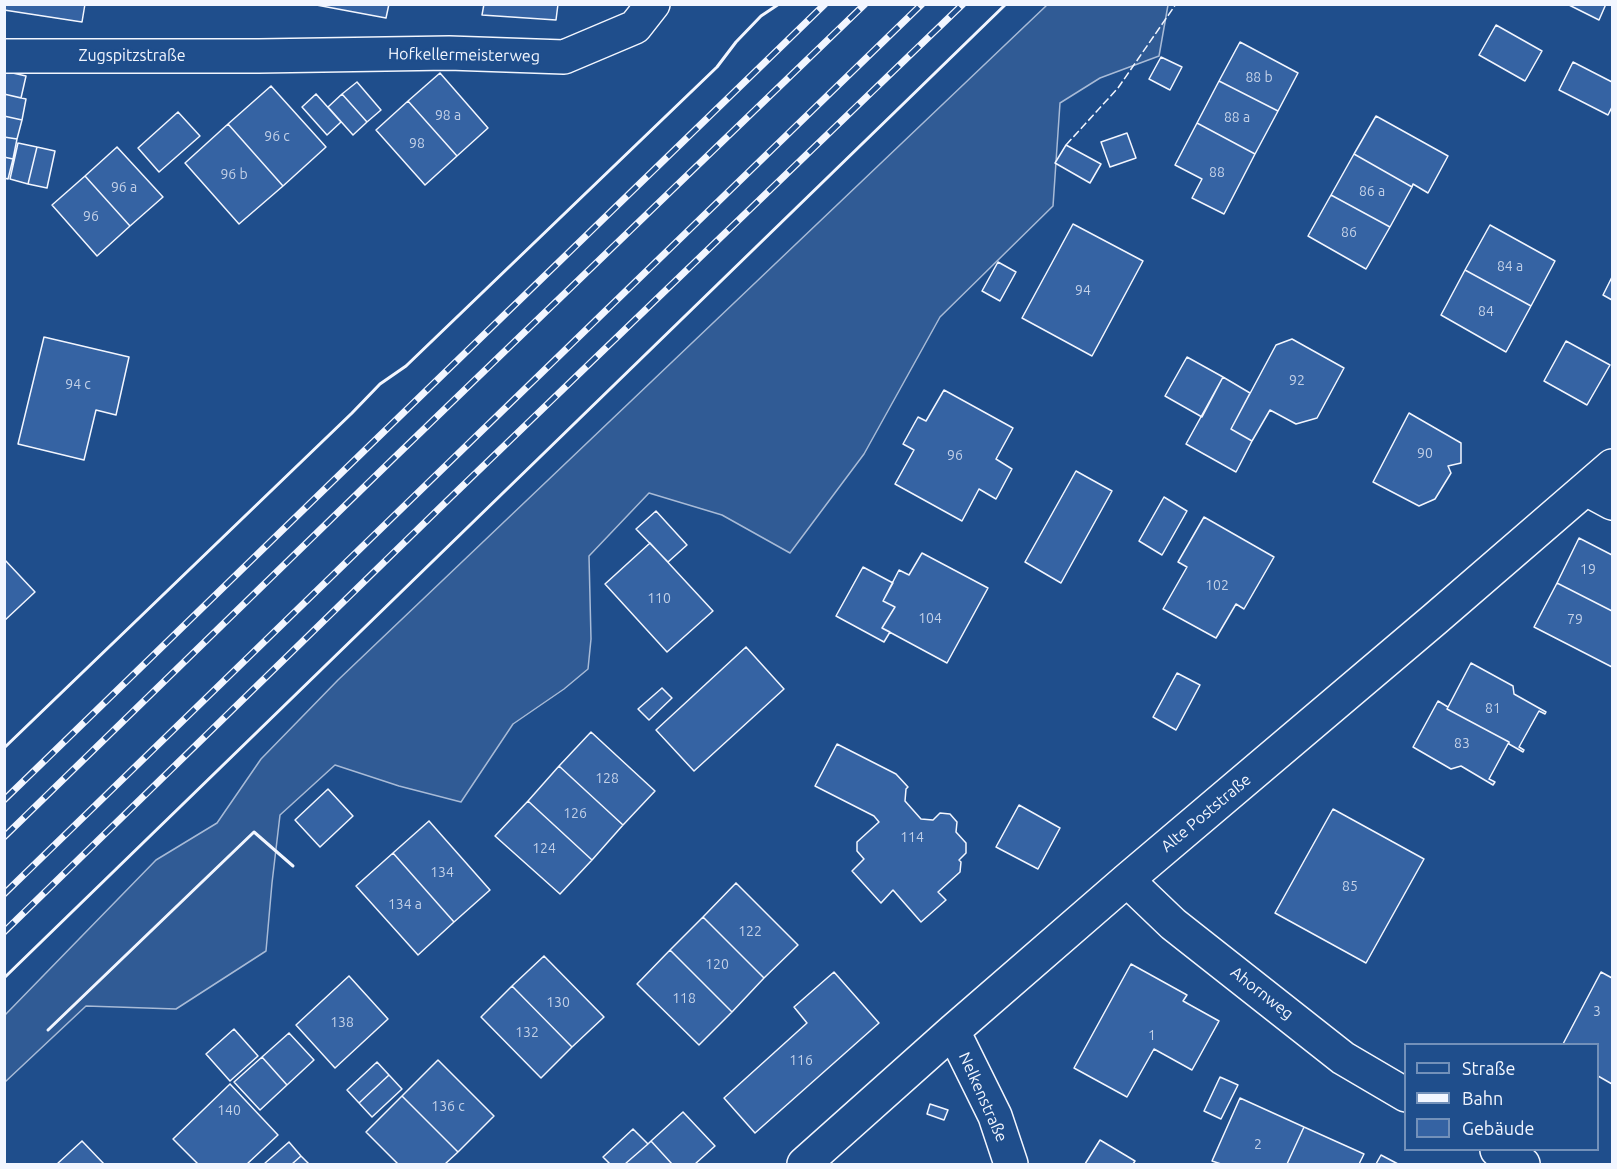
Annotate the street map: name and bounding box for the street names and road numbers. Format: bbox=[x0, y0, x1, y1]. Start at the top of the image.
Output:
street label: Hofkellermeisterweg bbox=[388, 44, 540, 66]
street label: Zugspitzstraße bbox=[78, 46, 186, 66]
street label: Alte Poststraße bbox=[1157, 770, 1255, 856]
street label: Ahornweg bbox=[1227, 962, 1297, 1024]
street label: Nelkenstraße bbox=[955, 1049, 1011, 1145]

